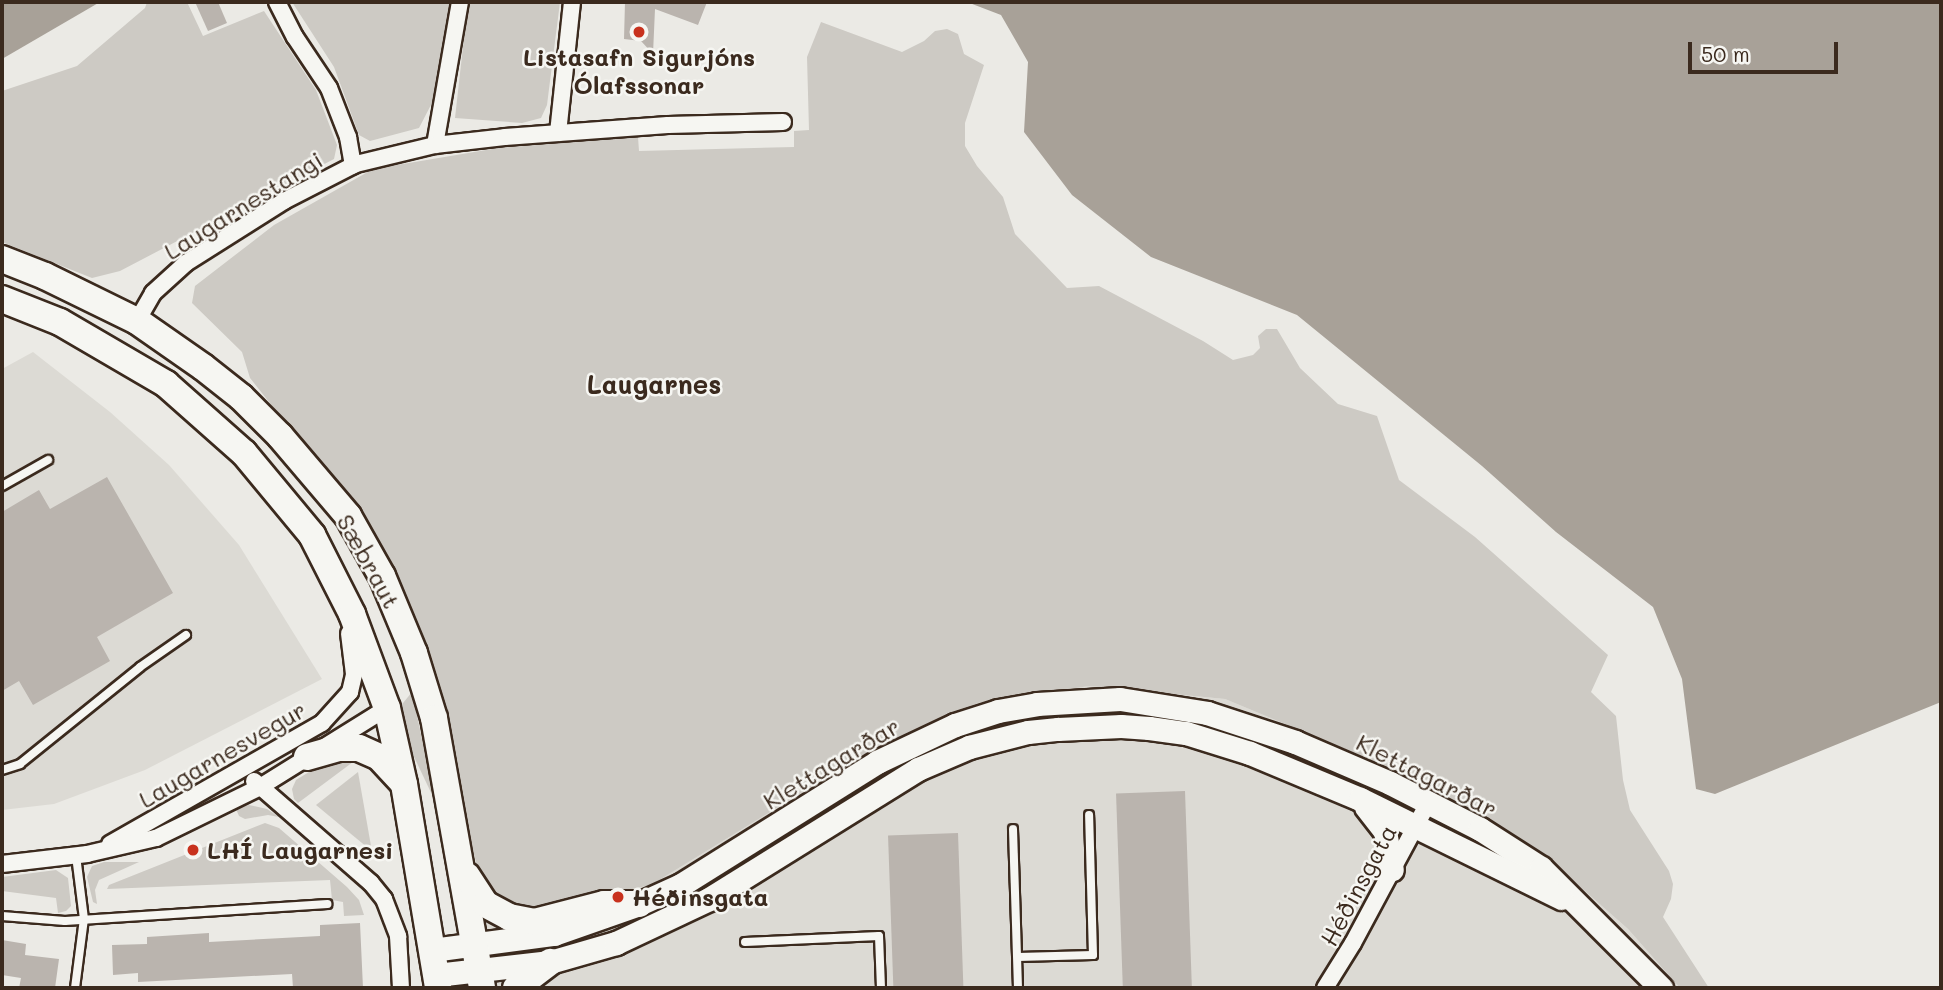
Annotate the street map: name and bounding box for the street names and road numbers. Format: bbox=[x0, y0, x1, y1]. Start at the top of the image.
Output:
street label: Laugarnestangi bbox=[158, 145, 328, 265]
street label: Sæbraut bbox=[331, 509, 407, 613]
street label: Laugarnesvegur bbox=[133, 695, 311, 813]
street label: Klettagarðar bbox=[758, 711, 904, 815]
street label: Klettagarðar bbox=[1352, 727, 1502, 823]
street label: Héðinsgata bbox=[1314, 819, 1402, 951]

